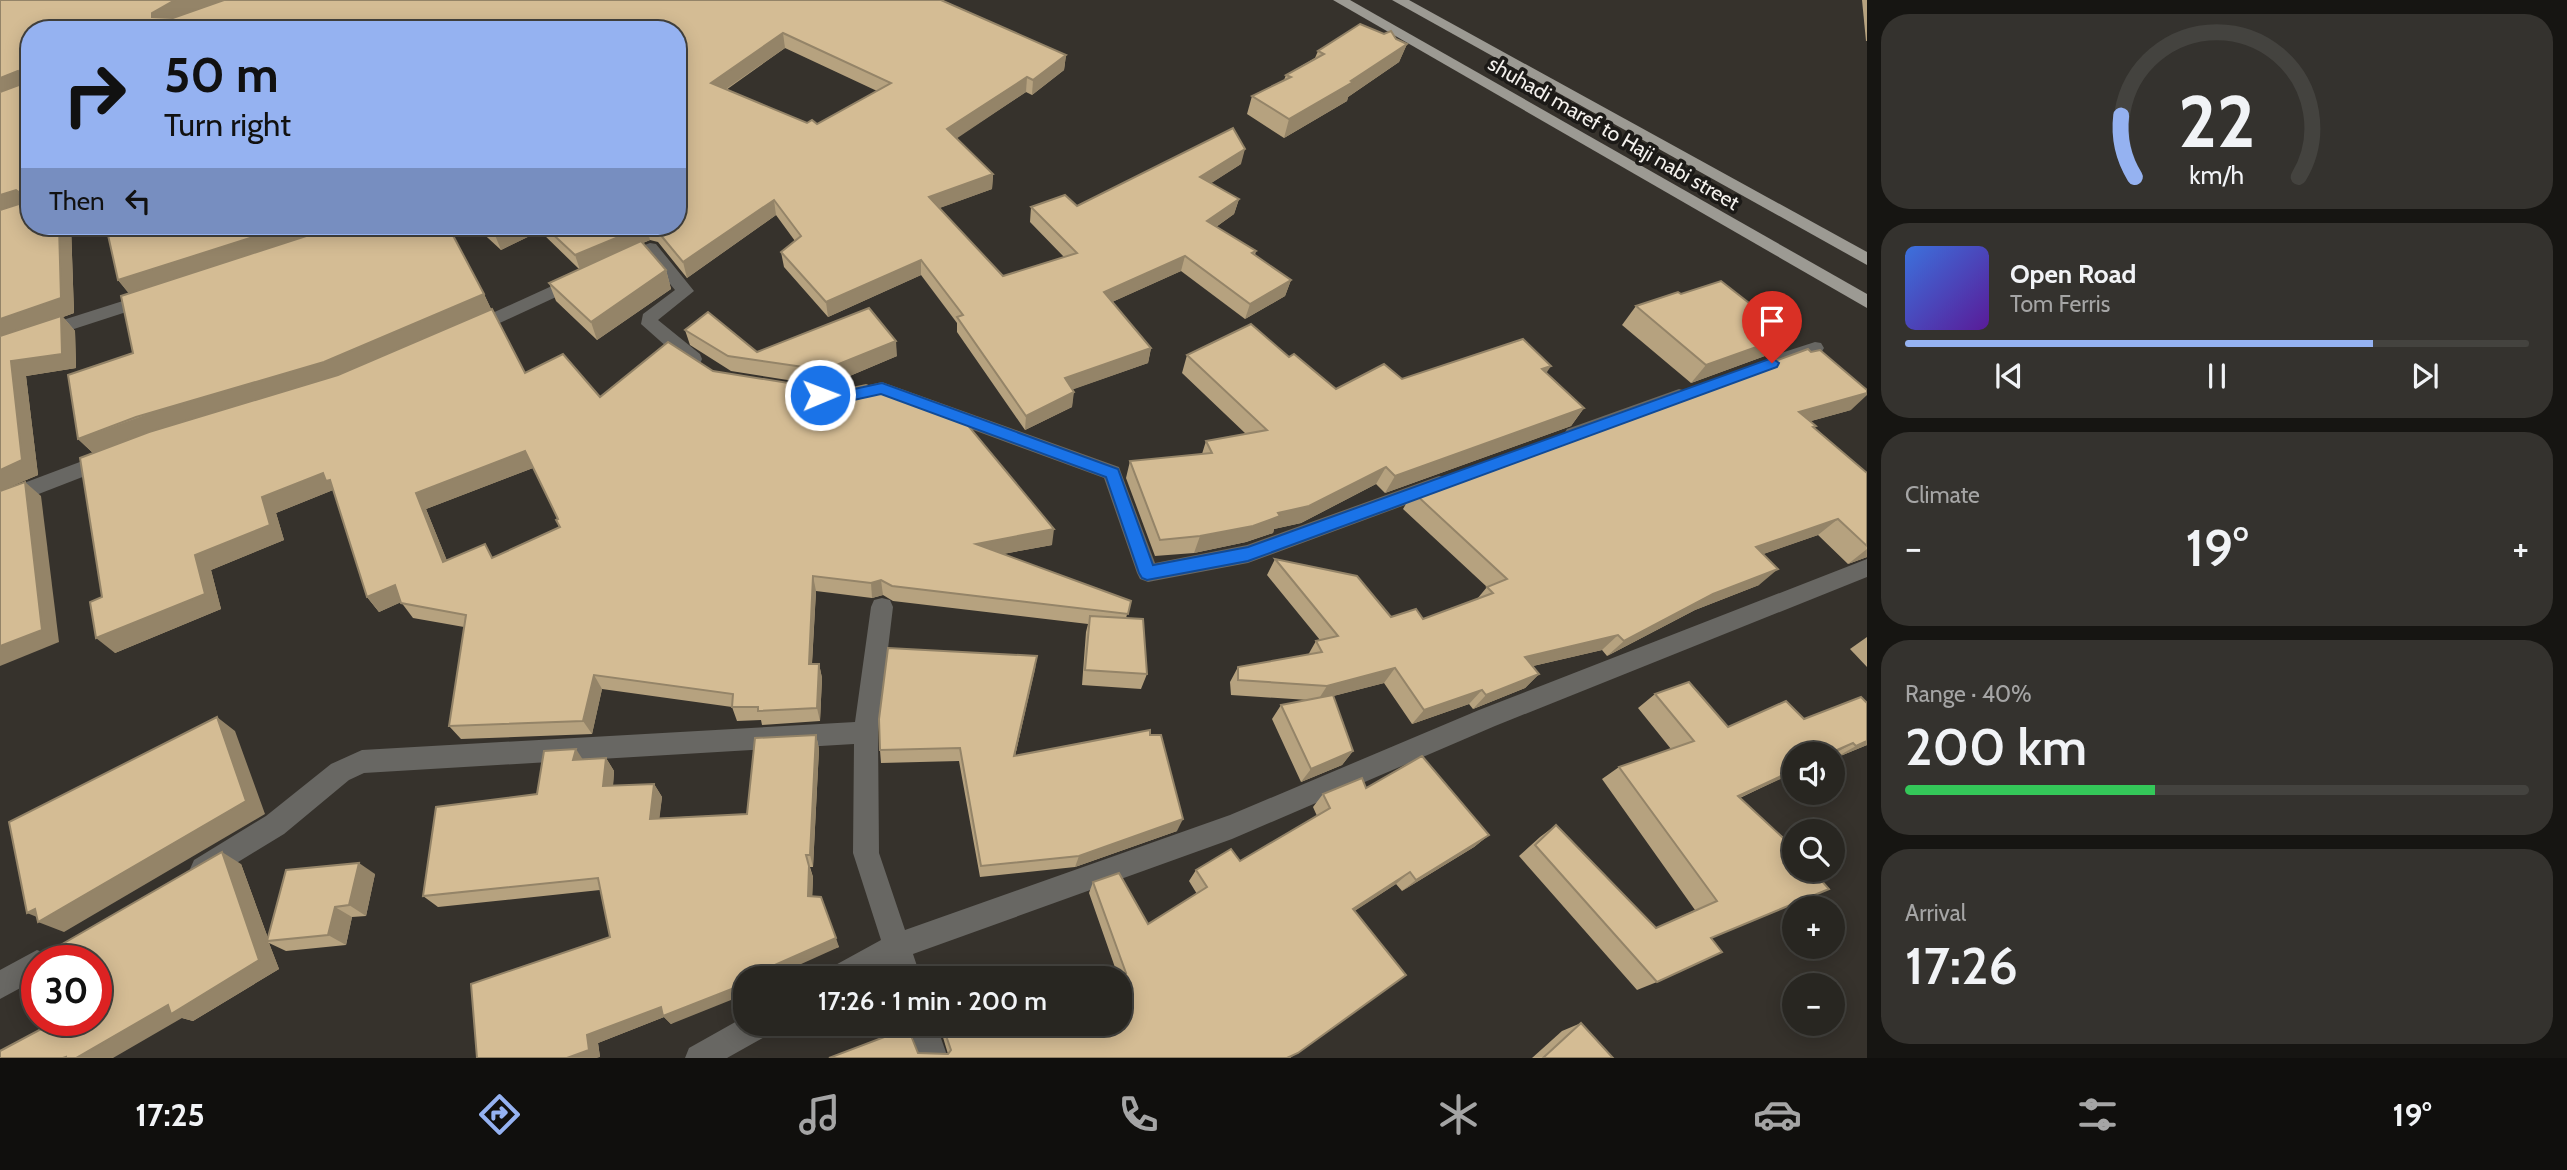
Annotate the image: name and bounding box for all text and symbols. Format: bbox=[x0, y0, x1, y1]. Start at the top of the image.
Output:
text: 50 m bbox=[164, 45, 279, 104]
icon: right bbox=[49, 49, 140, 140]
street label: shuhadi maref to Haji nabi street bbox=[1484, 51, 1744, 216]
text: 22 bbox=[2178, 78, 2256, 166]
text: Turn right bbox=[164, 105, 291, 144]
text: km/h bbox=[2190, 160, 2244, 190]
icon: left bbox=[119, 182, 157, 220]
text: Then bbox=[49, 185, 105, 217]
text: Open Road bbox=[2010, 258, 2136, 290]
text: Tom Ferris bbox=[2010, 290, 2110, 318]
pin bbox=[1742, 291, 1802, 363]
icon: arrive bbox=[1753, 302, 1791, 340]
icon: previous bbox=[1990, 357, 2028, 395]
icon: pause bbox=[2198, 357, 2236, 395]
icon: next bbox=[2406, 357, 2444, 395]
position arrow bbox=[783, 358, 857, 432]
text: Climate bbox=[1905, 481, 1980, 509]
text: 19° bbox=[2186, 516, 2248, 579]
text: − bbox=[1905, 524, 1922, 571]
text: + bbox=[2512, 524, 2529, 571]
text: Range · 40% bbox=[1905, 680, 2032, 708]
text: 200 km bbox=[1905, 715, 2087, 778]
map controls bbox=[1782, 742, 1845, 1036]
button: sound bbox=[1782, 742, 1845, 805]
button: search bbox=[1782, 819, 1845, 882]
button: + bbox=[1782, 896, 1845, 959]
text: Arrival bbox=[1905, 899, 1966, 927]
text: 17:26 bbox=[1905, 934, 2018, 997]
speed limit sign: 30 bbox=[21, 945, 112, 1036]
button: − bbox=[1782, 973, 1845, 1036]
text: 17:26 · 1 min · 200 m bbox=[818, 985, 1047, 1017]
icon: directions bbox=[475, 1090, 524, 1139]
icon: music bbox=[795, 1090, 844, 1139]
icon: phone bbox=[1114, 1090, 1163, 1139]
icon: climate bbox=[1434, 1090, 1483, 1139]
icon: car bbox=[1753, 1090, 1802, 1139]
icon: filters bbox=[2073, 1090, 2122, 1139]
text: 17:25 bbox=[135, 1095, 205, 1134]
text: 19° bbox=[2393, 1095, 2432, 1134]

